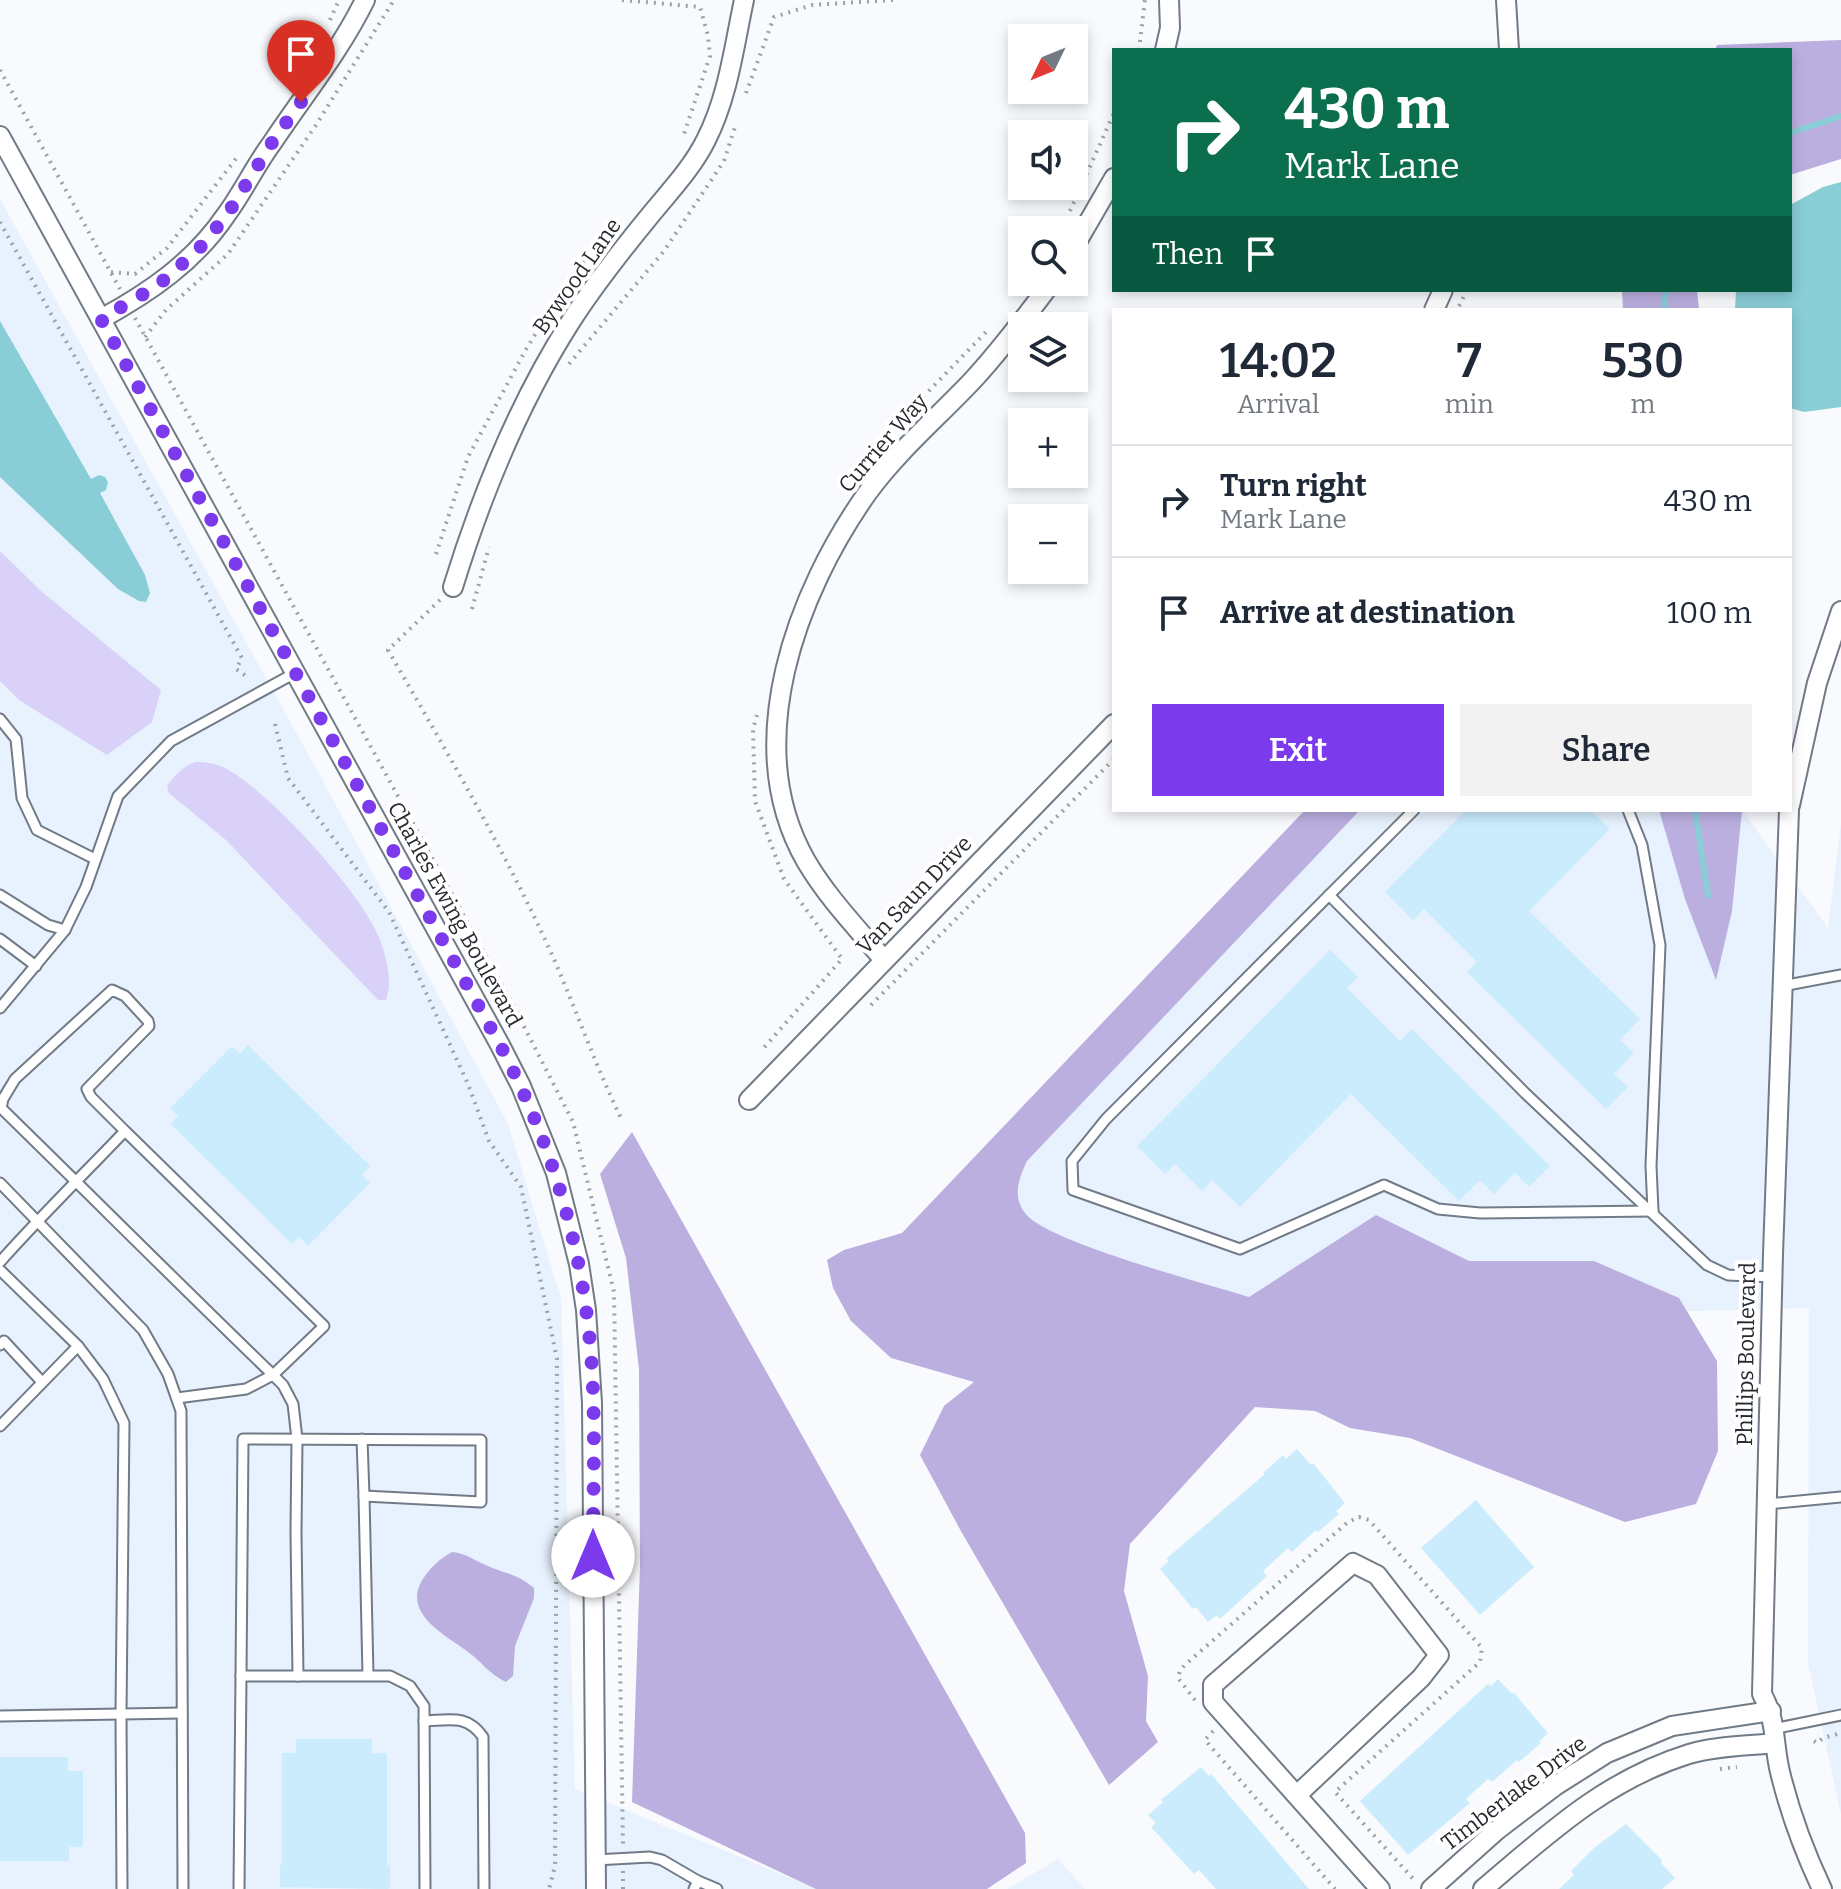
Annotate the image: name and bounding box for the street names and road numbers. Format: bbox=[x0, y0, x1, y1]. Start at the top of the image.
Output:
street label: Bywood Lane bbox=[527, 213, 627, 339]
street label: Currier Way bbox=[833, 388, 934, 498]
street label: Charles Ewing Boulevard bbox=[382, 797, 528, 1031]
street label: Van Saun Drive bbox=[851, 830, 977, 960]
street label: Phillips Boulevard bbox=[1731, 1262, 1761, 1446]
street label: Timberlake Drive bbox=[1436, 1730, 1592, 1856]

